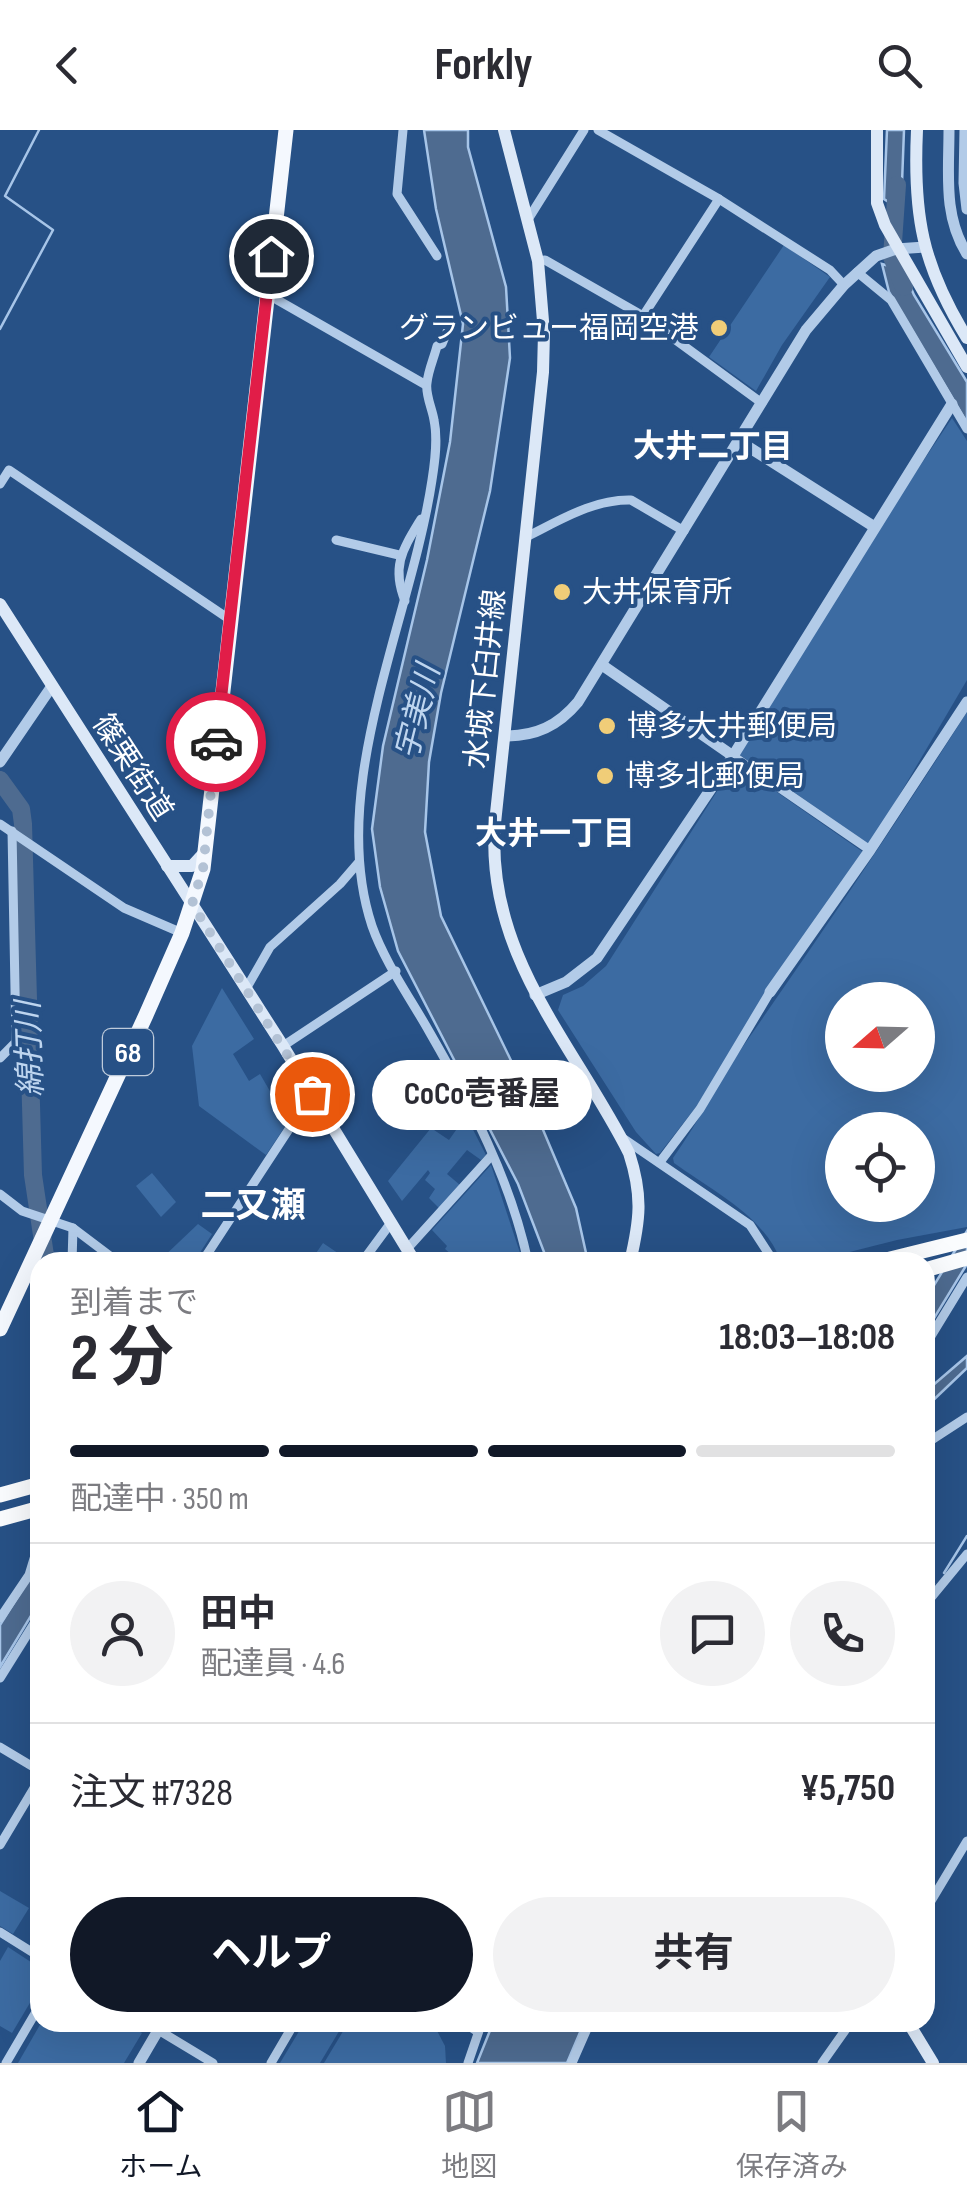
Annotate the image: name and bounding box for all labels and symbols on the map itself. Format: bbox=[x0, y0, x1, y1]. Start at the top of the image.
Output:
pin bbox=[229, 214, 314, 299]
place label: グランビュー福岡空港 bbox=[399, 311, 699, 347]
marker: グランビュー福岡空港 bbox=[708, 317, 730, 339]
district label: 大井二丁目 bbox=[633, 428, 793, 467]
place label: 大井保育所 bbox=[582, 575, 732, 611]
marker: 大井保育所 bbox=[551, 581, 573, 603]
street label: 水城下臼井線 bbox=[459, 588, 513, 770]
water label: 宇美川 bbox=[388, 658, 450, 764]
courier bbox=[166, 692, 266, 792]
street label: 篠栗街道 bbox=[84, 707, 180, 828]
place label: 博多大井郵便局 bbox=[627, 709, 837, 745]
marker: 博多大井郵便局 bbox=[596, 715, 618, 737]
place label: 博多北郵便局 bbox=[625, 759, 805, 795]
marker: 博多北郵便局 bbox=[594, 765, 616, 787]
district label: 大井一丁目 bbox=[475, 815, 635, 854]
north arrow bbox=[825, 982, 935, 1092]
water label: 綿打川 bbox=[9, 997, 52, 1098]
road number: 68 bbox=[103, 1029, 153, 1075]
pin bbox=[270, 1052, 355, 1137]
callout: CoCo壱番屋 bbox=[372, 1059, 592, 1129]
district label: 二又瀬 bbox=[200, 1185, 306, 1228]

